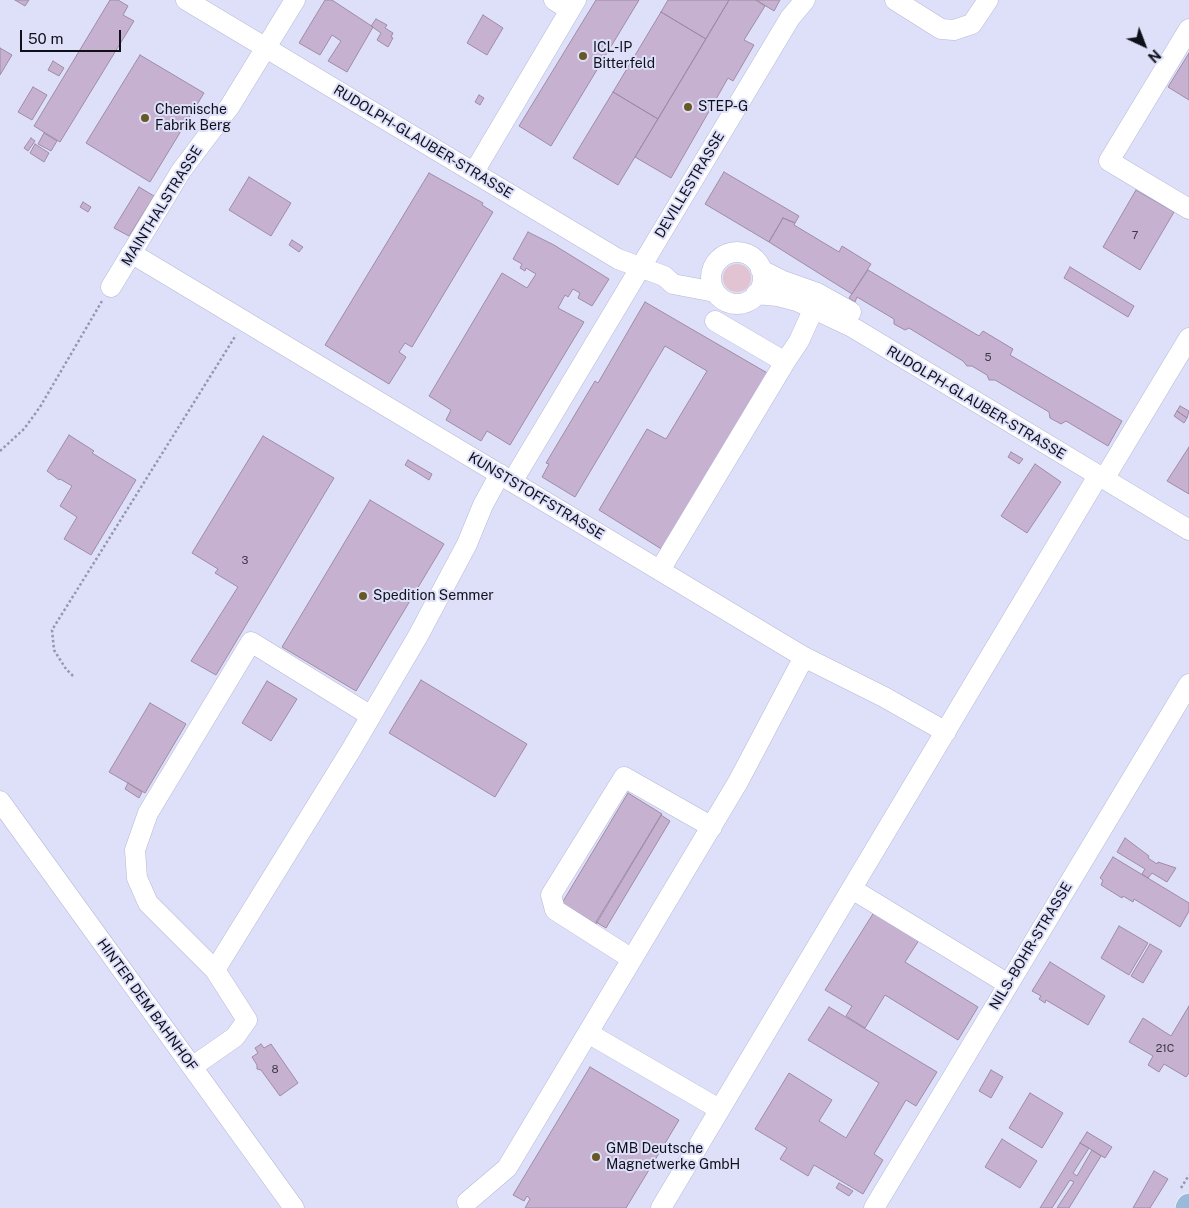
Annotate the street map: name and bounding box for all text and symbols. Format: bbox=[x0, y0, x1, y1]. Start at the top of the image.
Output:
scale bar bbox=[22, 20, 124, 52]
north arrow bbox=[1119, 20, 1169, 70]
text: 50 m bbox=[28, 30, 63, 47]
place label: ICL-IP Bitterfeld bbox=[593, 40, 655, 72]
text: N bbox=[1145, 46, 1164, 66]
marker: ICL-IP Bitterfeld bbox=[577, 50, 589, 62]
street label: RUDOLPH-GLAUBER-STRASSE bbox=[330, 82, 516, 202]
place label: STEP-G bbox=[698, 99, 748, 115]
marker: STEP-G bbox=[682, 101, 694, 113]
place label: Chemische Fabrik Berg bbox=[155, 102, 231, 134]
marker: Chemische Fabrik Berg bbox=[139, 112, 151, 124]
street label: DEVILLESTRASSE bbox=[652, 129, 728, 241]
street label: MAINTHALSTRASSE bbox=[118, 143, 206, 269]
house number: 7 bbox=[1132, 229, 1138, 243]
street label: RUDOLPH-GLAUBER-STRASSE bbox=[883, 343, 1069, 463]
house number: 5 bbox=[984, 351, 992, 365]
street label: KUNSTSTOFFSTRASSE bbox=[465, 449, 607, 543]
house number: 3 bbox=[242, 554, 248, 568]
place label: Spedition Semmer bbox=[373, 588, 494, 604]
marker: Spedition Semmer bbox=[357, 590, 369, 602]
street label: NILS-BOHR-STRASSE bbox=[986, 879, 1076, 1013]
street label: HINTER DEM BAHNHOF bbox=[93, 936, 201, 1074]
house number: 21C bbox=[1156, 1042, 1174, 1056]
house number: 8 bbox=[271, 1063, 279, 1077]
place label: GMB Deutsche Magnetwerke GmbH bbox=[606, 1141, 740, 1174]
marker: GMB Deutsche Magnetwerke GmbH bbox=[590, 1151, 602, 1163]

